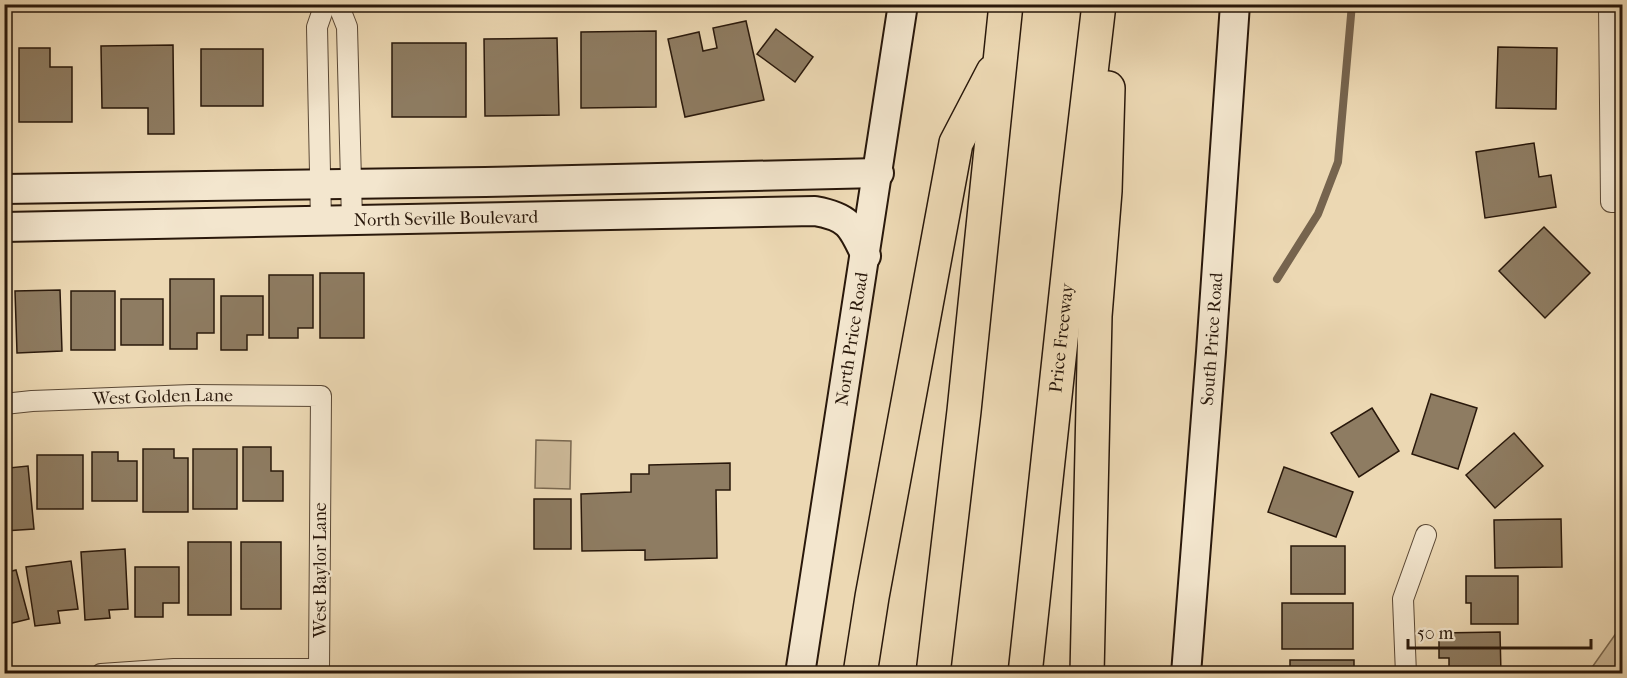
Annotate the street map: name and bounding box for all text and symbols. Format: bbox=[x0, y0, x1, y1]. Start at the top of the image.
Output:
street label: North Seville Boulevard bbox=[354, 206, 539, 231]
street label: North Price Road bbox=[831, 270, 872, 407]
street label: South Price Road bbox=[1196, 272, 1227, 406]
street label: Price Freeway bbox=[1045, 281, 1078, 394]
street label: West Golden Lane bbox=[91, 384, 233, 409]
street label: West Baylor Lane bbox=[310, 502, 331, 639]
scale bar bbox=[1408, 612, 1591, 650]
text: 50 m bbox=[1417, 623, 1454, 644]

